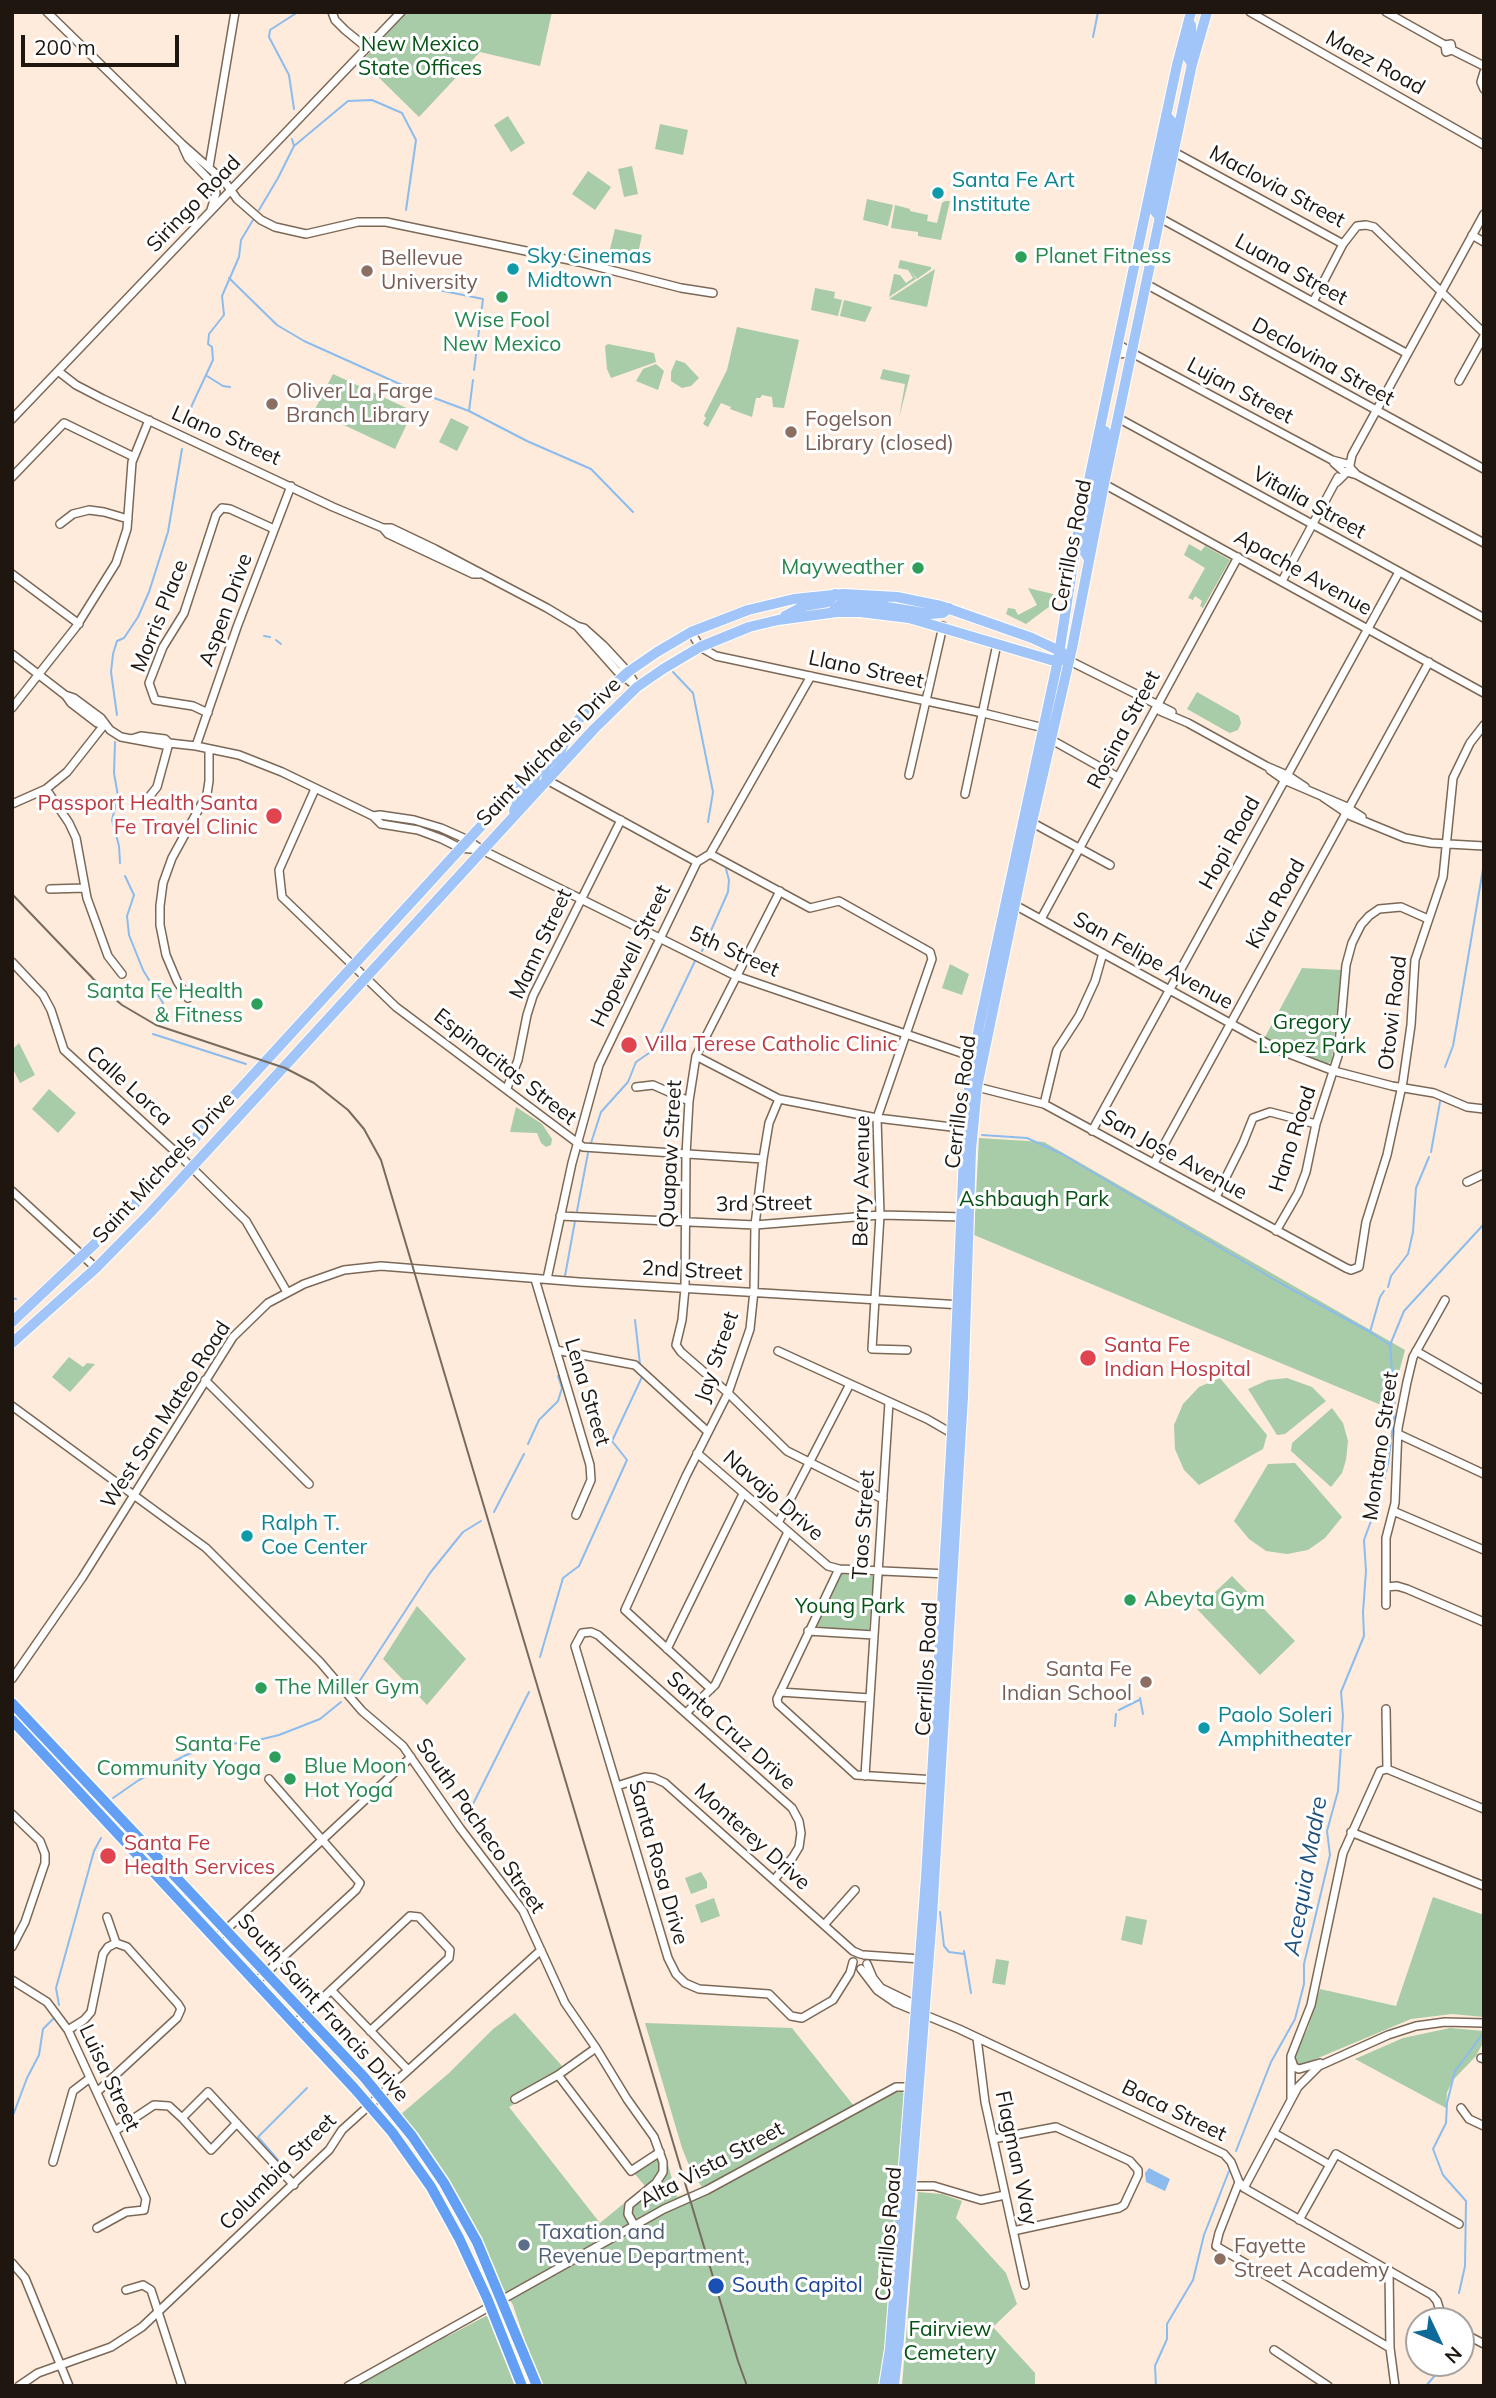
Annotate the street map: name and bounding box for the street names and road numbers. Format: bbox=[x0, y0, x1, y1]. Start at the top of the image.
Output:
street label: Maez Road bbox=[1321, 25, 1429, 101]
street label: Maclovia Street bbox=[1205, 141, 1349, 233]
street label: Siringo Road bbox=[142, 150, 246, 258]
street label: Luana Street bbox=[1230, 229, 1352, 311]
street label: Declovina Street bbox=[1247, 312, 1399, 412]
street label: Lujan Street bbox=[1183, 352, 1297, 430]
street label: Llano Street bbox=[167, 401, 285, 471]
street label: Vitalia Street bbox=[1248, 461, 1370, 545]
street label: Cerrillos Road bbox=[1047, 478, 1097, 614]
street label: Apache Avenue bbox=[1230, 525, 1376, 621]
street label: Aspen Drive bbox=[194, 550, 258, 670]
street label: Morris Place bbox=[126, 556, 194, 676]
street label: Llano Street bbox=[806, 646, 926, 694]
street label: Rosina Street bbox=[1082, 667, 1166, 793]
street label: Saint Michaels Drive bbox=[471, 672, 627, 832]
street label: Hopi Road bbox=[1194, 792, 1266, 894]
street label: Kiva Road bbox=[1241, 855, 1311, 953]
street label: Hopewell Street bbox=[586, 881, 676, 1031]
street label: Mann Street bbox=[504, 885, 578, 1003]
street label: San Felipe Avenue bbox=[1069, 907, 1237, 1015]
street label: 5th Street bbox=[685, 921, 783, 983]
street label: Otowi Road bbox=[1373, 954, 1413, 1072]
street label: Espinacitas Street bbox=[429, 1003, 581, 1131]
street label: Cerrillos Road bbox=[940, 1034, 982, 1170]
street label: Calle Lorca bbox=[81, 1041, 177, 1131]
street label: Quapaw Street bbox=[655, 1080, 687, 1228]
street label: Hano Road bbox=[1264, 1083, 1322, 1195]
street label: Saint Michaels Drive bbox=[88, 1087, 240, 1249]
street label: San Jose Avenue bbox=[1097, 1105, 1251, 1205]
street label: Berry Avenue bbox=[848, 1115, 876, 1247]
street label: 3rd Street bbox=[716, 1191, 812, 1217]
street label: 2nd Street bbox=[641, 1256, 743, 1286]
street label: Jay Street bbox=[690, 1308, 744, 1406]
street label: West San Mateo Road bbox=[96, 1317, 236, 1513]
street label: Lena Street bbox=[559, 1335, 615, 1449]
street label: Montano Street bbox=[1358, 1370, 1404, 1522]
street label: Navajo Drive bbox=[718, 1446, 828, 1546]
street label: Taos Street bbox=[848, 1469, 880, 1581]
street label: Cerrillos Road bbox=[911, 1601, 943, 1737]
street label: Santa Cruz Drive bbox=[661, 1667, 801, 1795]
street label: South Pacheco Street bbox=[410, 1734, 550, 1918]
street label: Santa Rosa Drive bbox=[623, 1778, 693, 1948]
street label: Monterey Drive bbox=[689, 1778, 815, 1896]
street label: South Saint Francis Drive bbox=[232, 1909, 414, 2107]
street label: Luisa Street bbox=[73, 2021, 145, 2135]
street label: Baca Street bbox=[1118, 2075, 1230, 2147]
street label: Flagman Way bbox=[989, 2089, 1043, 2227]
street label: Columbia Street bbox=[214, 2108, 342, 2236]
street label: Alta Vista Street bbox=[636, 2116, 788, 2214]
street label: Cerrillos Road bbox=[871, 2166, 907, 2302]

